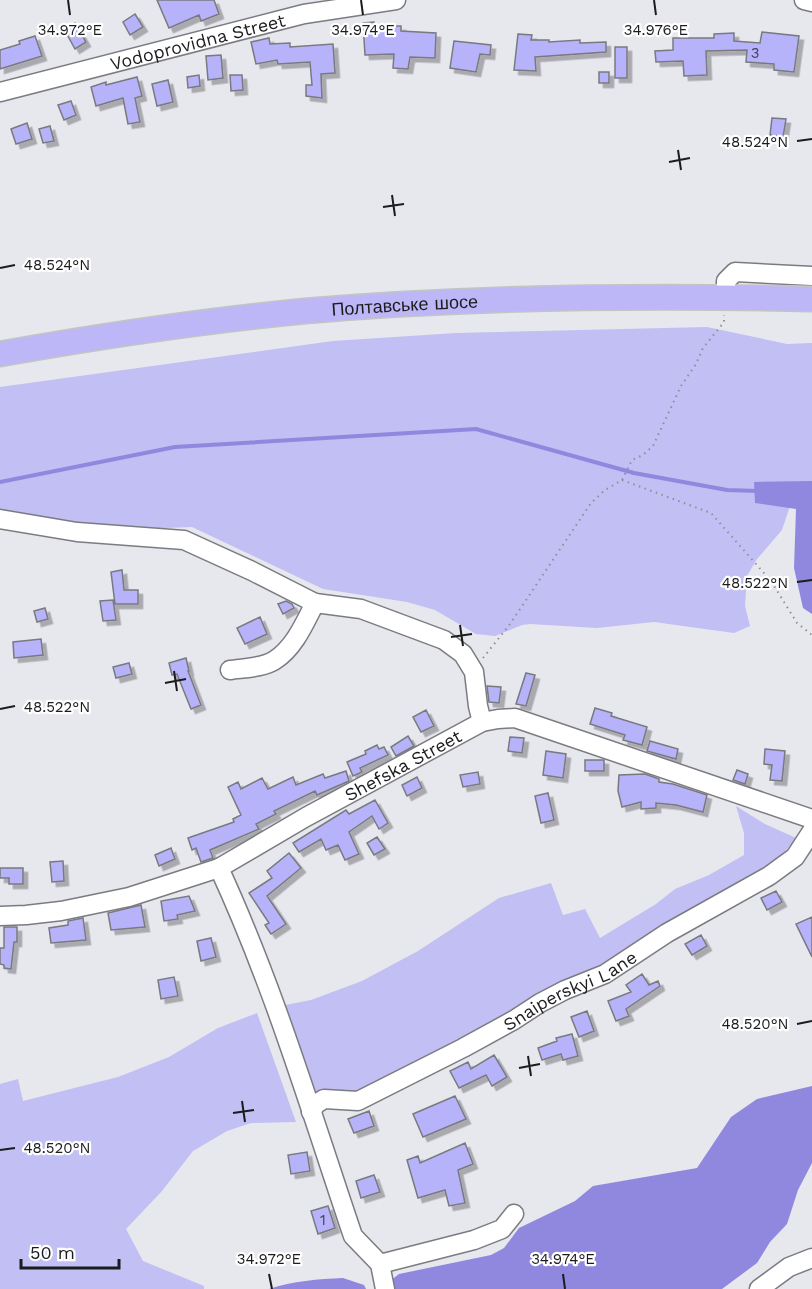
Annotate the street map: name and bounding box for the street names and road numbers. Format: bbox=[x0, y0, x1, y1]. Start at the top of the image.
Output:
street label: Vodoprovidna Street bbox=[108, 9, 288, 74]
street label: Полтавське шосе bbox=[331, 290, 478, 319]
street label: Shefska Street bbox=[341, 725, 465, 805]
street label: Snaiperskyi Lane bbox=[499, 946, 640, 1035]

